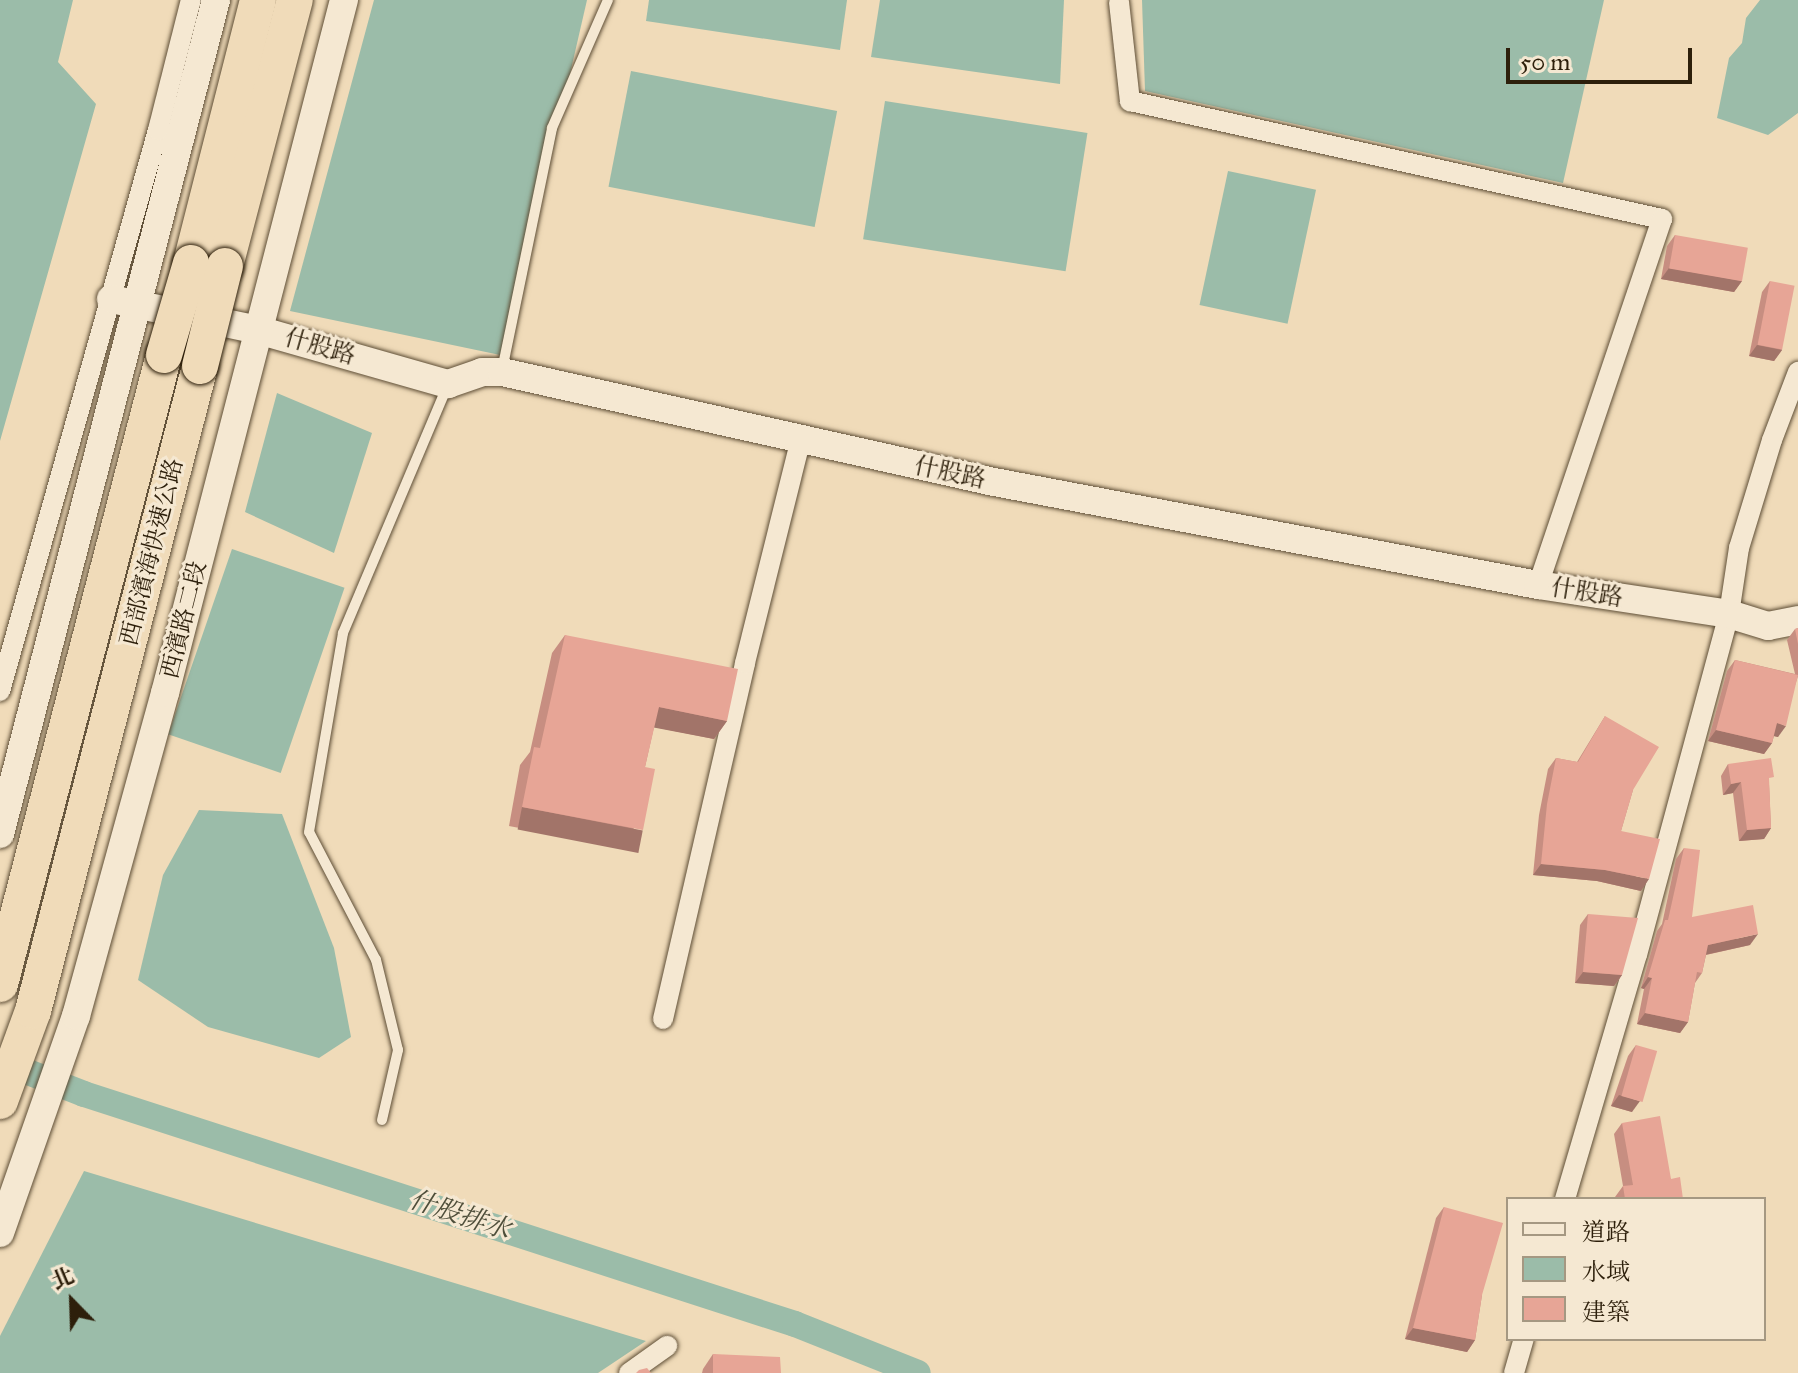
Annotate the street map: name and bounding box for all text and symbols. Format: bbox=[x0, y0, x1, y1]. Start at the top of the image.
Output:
scale bar bbox=[1510, 32, 1696, 82]
text: 50 m bbox=[1520, 47, 1570, 77]
street label: 什股路 bbox=[281, 323, 359, 371]
street label: 什股路 bbox=[912, 451, 988, 495]
street label: 西部濱海快速公路 bbox=[115, 455, 189, 649]
street label: 西濱路二段 bbox=[156, 558, 212, 682]
street label: 什股路 bbox=[1549, 573, 1625, 613]
water label: 什股排水 bbox=[406, 1184, 514, 1246]
legend bbox=[1506, 1197, 1766, 1341]
text: 道路 bbox=[1582, 1217, 1630, 1247]
text: 水域 bbox=[1582, 1257, 1630, 1287]
north arrow bbox=[32, 1261, 112, 1341]
text: 北 bbox=[47, 1262, 78, 1295]
text: 建築 bbox=[1582, 1297, 1630, 1327]

